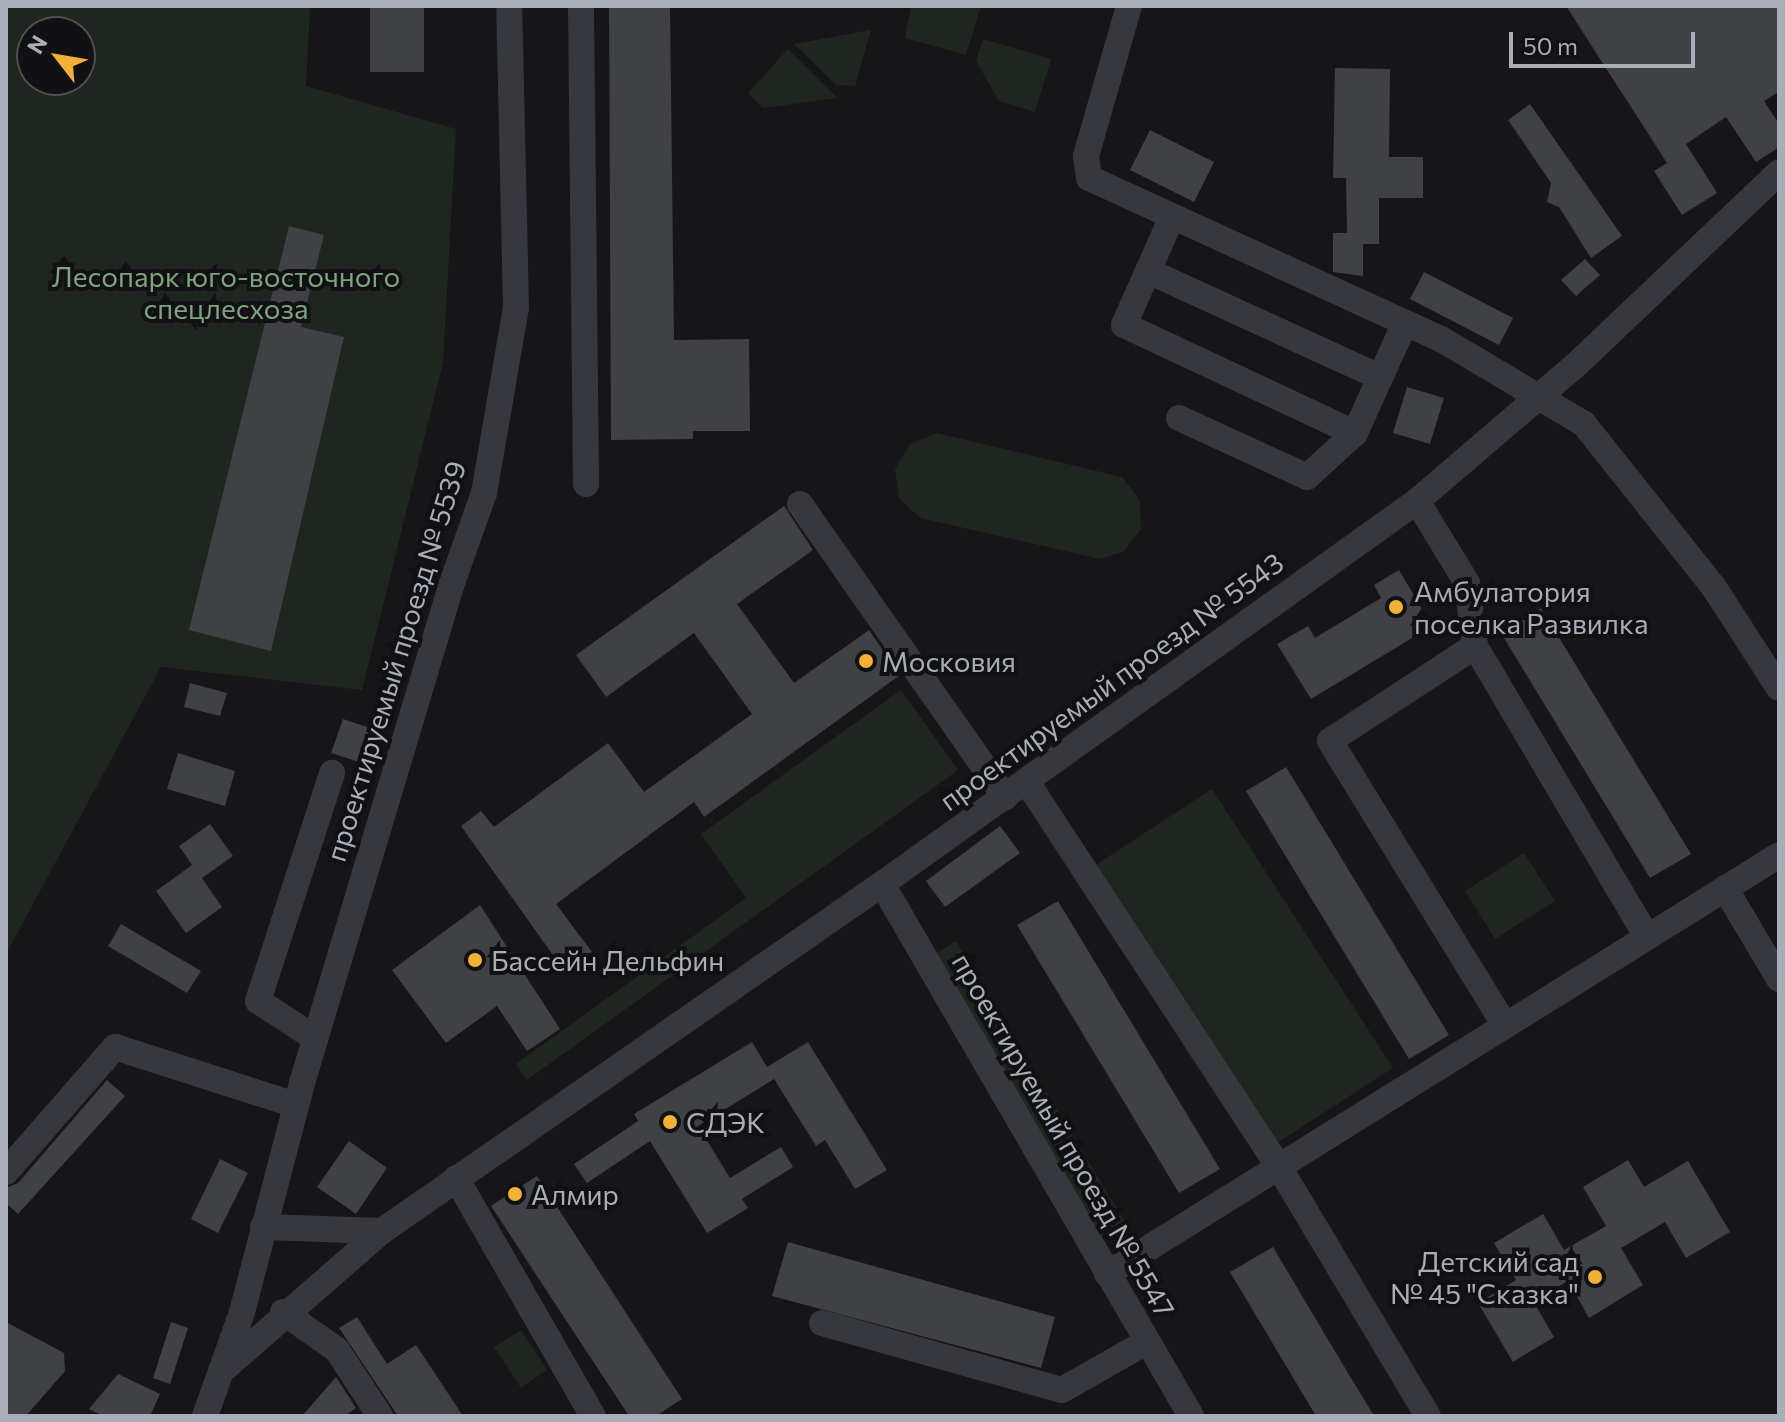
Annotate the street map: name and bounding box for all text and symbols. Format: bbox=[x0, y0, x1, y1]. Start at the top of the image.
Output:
north arrow bbox=[16, 16, 96, 96]
scale bar bbox=[1513, 16, 1699, 66]
text: N bbox=[21, 30, 53, 58]
text: 50 m bbox=[1523, 31, 1578, 60]
park label: Лесопарк юго-восточного спецлесхоза bbox=[52, 259, 400, 325]
street label: проектируемый проезд № 5539 bbox=[318, 457, 472, 865]
street label: проектируемый проезд № 5543 bbox=[933, 545, 1289, 817]
place label: Амбулатория поселка Развилка bbox=[1414, 574, 1649, 640]
marker: Амбулатория поселка Развилка bbox=[1385, 596, 1407, 618]
place label: Московия bbox=[882, 644, 1016, 678]
marker: Московия bbox=[857, 652, 875, 670]
place label: Бассейн Дельфин bbox=[491, 943, 724, 977]
street label: проектируемый проезд № 5547 bbox=[946, 947, 1182, 1323]
marker: Бассейн Дельфин bbox=[466, 951, 484, 969]
place label: СДЭК bbox=[686, 1105, 765, 1139]
marker: СДЭК bbox=[661, 1113, 679, 1131]
place label: Алмир bbox=[531, 1177, 619, 1211]
marker: Алмир bbox=[506, 1185, 524, 1203]
place label: Детский сад № 45 "Сказка" bbox=[1390, 1244, 1579, 1310]
marker: Детский сад № 45 "Сказка" bbox=[1586, 1268, 1604, 1286]

